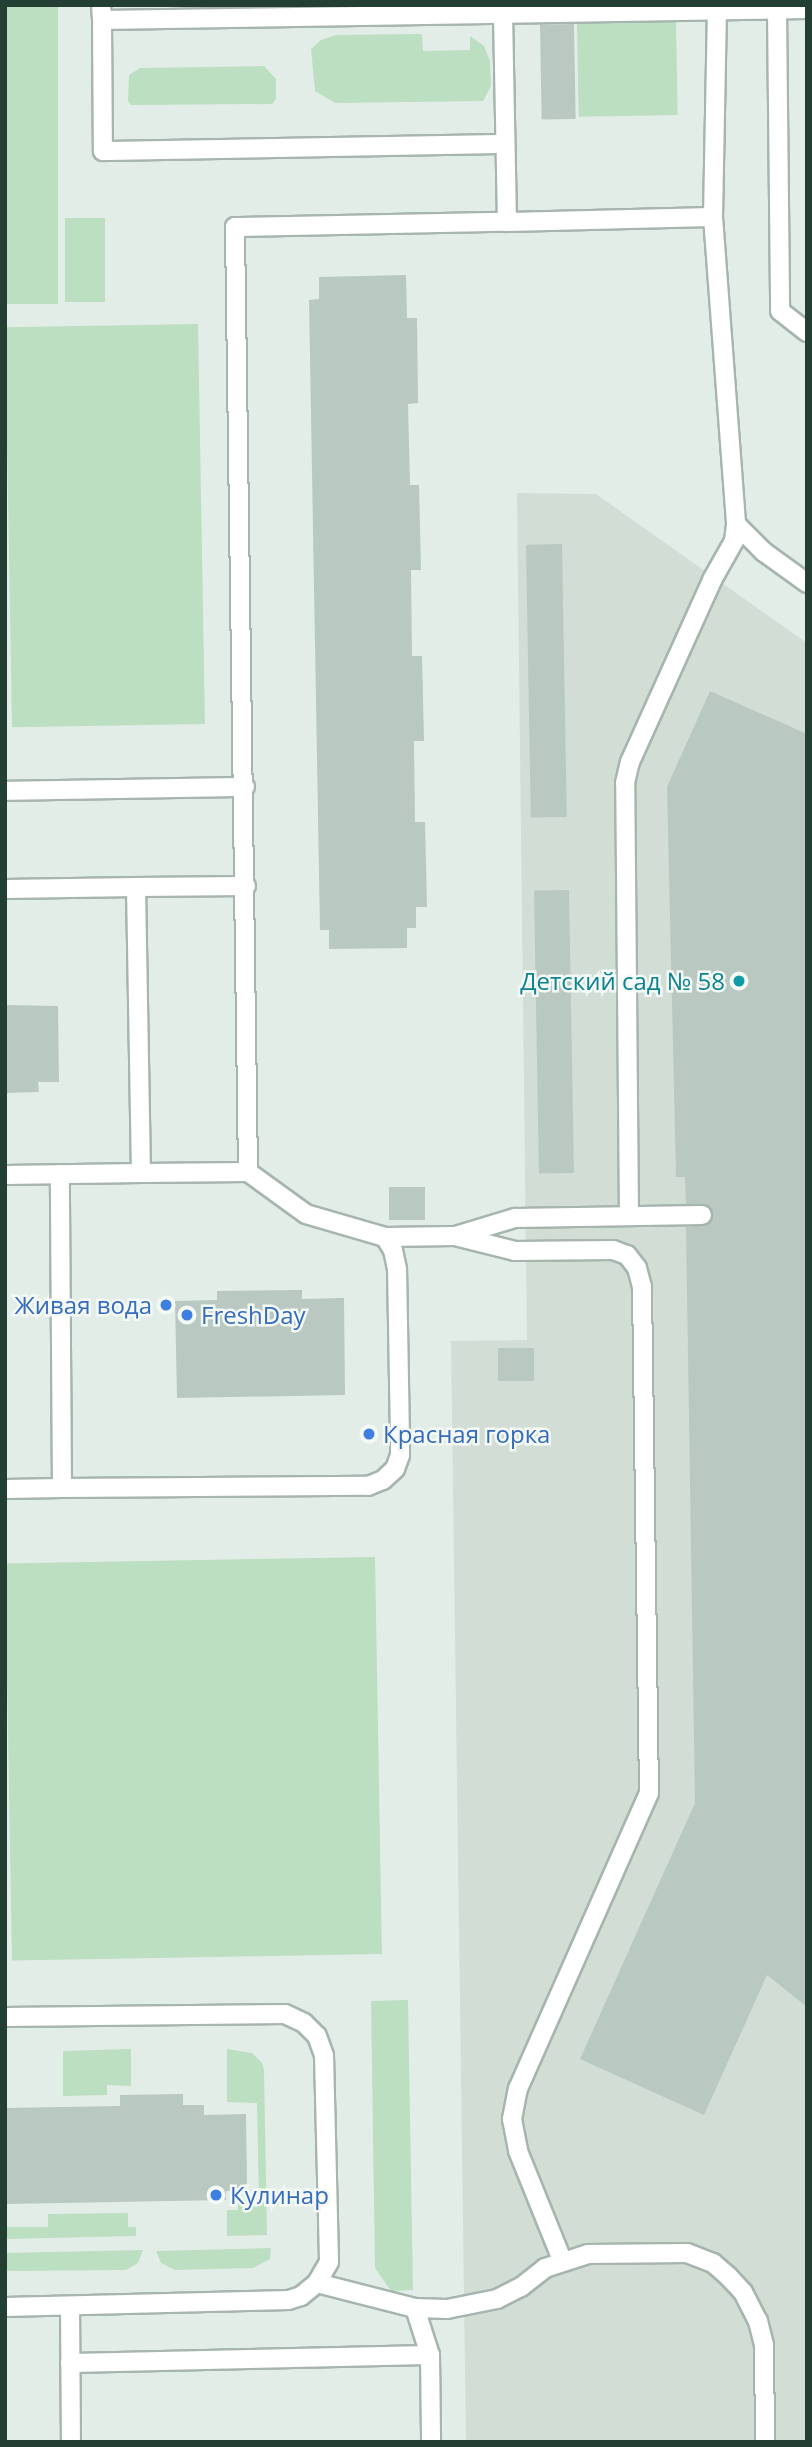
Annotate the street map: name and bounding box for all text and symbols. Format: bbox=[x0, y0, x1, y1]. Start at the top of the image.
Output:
place label: Детский сад № 58 bbox=[520, 967, 725, 995]
marker: Детский сад № 58 bbox=[731, 973, 747, 989]
place label: Живая вода bbox=[15, 1291, 152, 1319]
marker: Живая вода bbox=[158, 1297, 174, 1313]
place label: FreshDay bbox=[201, 1301, 306, 1329]
marker: FreshDay bbox=[179, 1307, 195, 1323]
place label: Красная горка bbox=[383, 1420, 550, 1448]
marker: Красная горка bbox=[361, 1426, 377, 1442]
place label: Кулинар bbox=[230, 2181, 329, 2209]
marker: Кулинар bbox=[208, 2187, 224, 2203]

